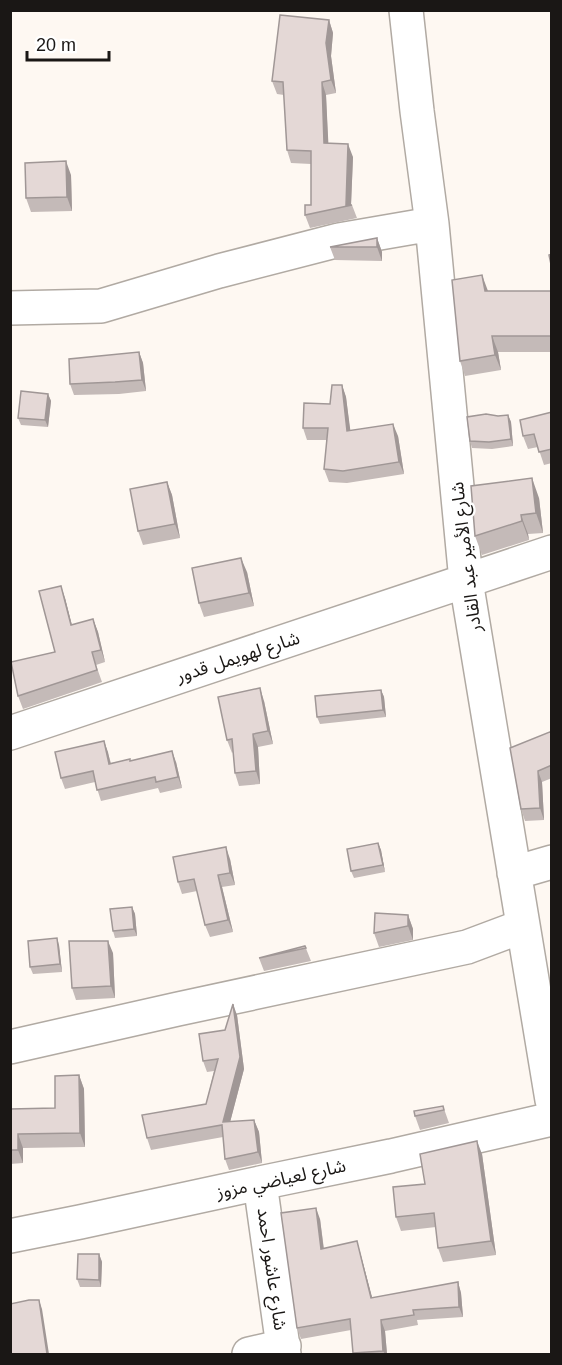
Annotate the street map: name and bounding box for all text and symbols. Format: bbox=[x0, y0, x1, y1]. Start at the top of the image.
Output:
scale bar bbox=[27, 24, 110, 62]
text: 20 m bbox=[36, 35, 76, 55]
street label: شارع الأمير عبد القادر bbox=[447, 480, 489, 634]
street label: شارع لهويمل قدور bbox=[173, 628, 303, 690]
street label: شارع لعياضي مزوز bbox=[213, 1156, 348, 1207]
street label: شارع عاشور احمد bbox=[250, 1206, 290, 1332]

